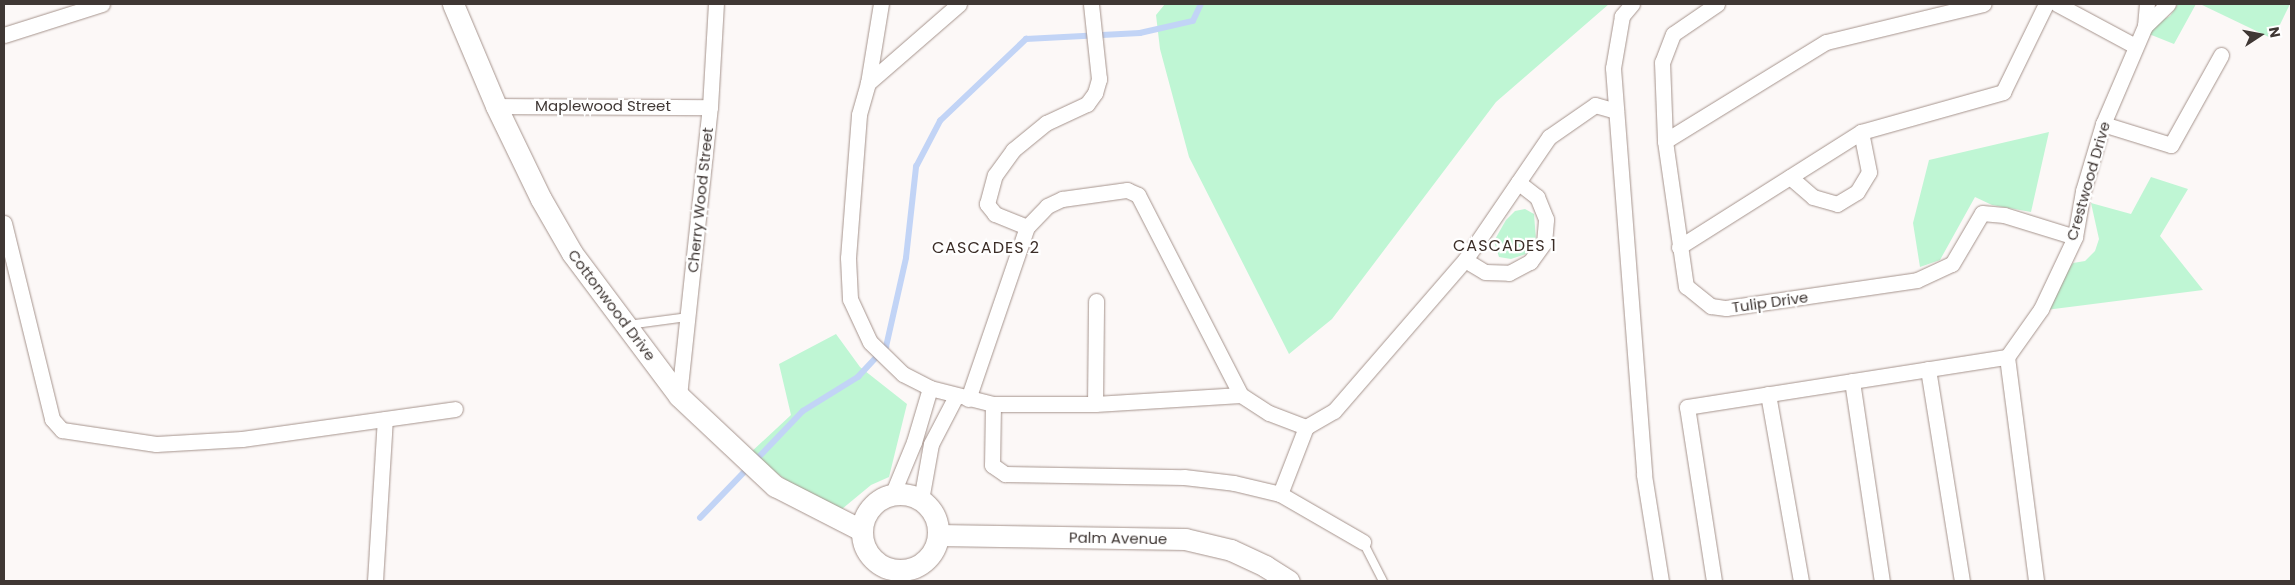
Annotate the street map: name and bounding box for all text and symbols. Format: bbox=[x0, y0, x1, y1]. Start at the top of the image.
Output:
north arrow bbox=[2235, 10, 2285, 60]
text: N bbox=[2264, 25, 2286, 39]
street label: Maplewood Street bbox=[535, 97, 671, 115]
street label: Crestwood Drive bbox=[2062, 119, 2114, 243]
street label: Cherry Wood Street bbox=[683, 126, 717, 274]
district label: CASCADES 1 bbox=[1452, 236, 1558, 256]
district label: CASCADES 2 bbox=[931, 238, 1041, 258]
street label: Cottonwood Drive bbox=[564, 246, 660, 364]
street label: Tulip Drive bbox=[1731, 288, 1809, 316]
street label: Palm Avenue bbox=[1069, 528, 1167, 548]

